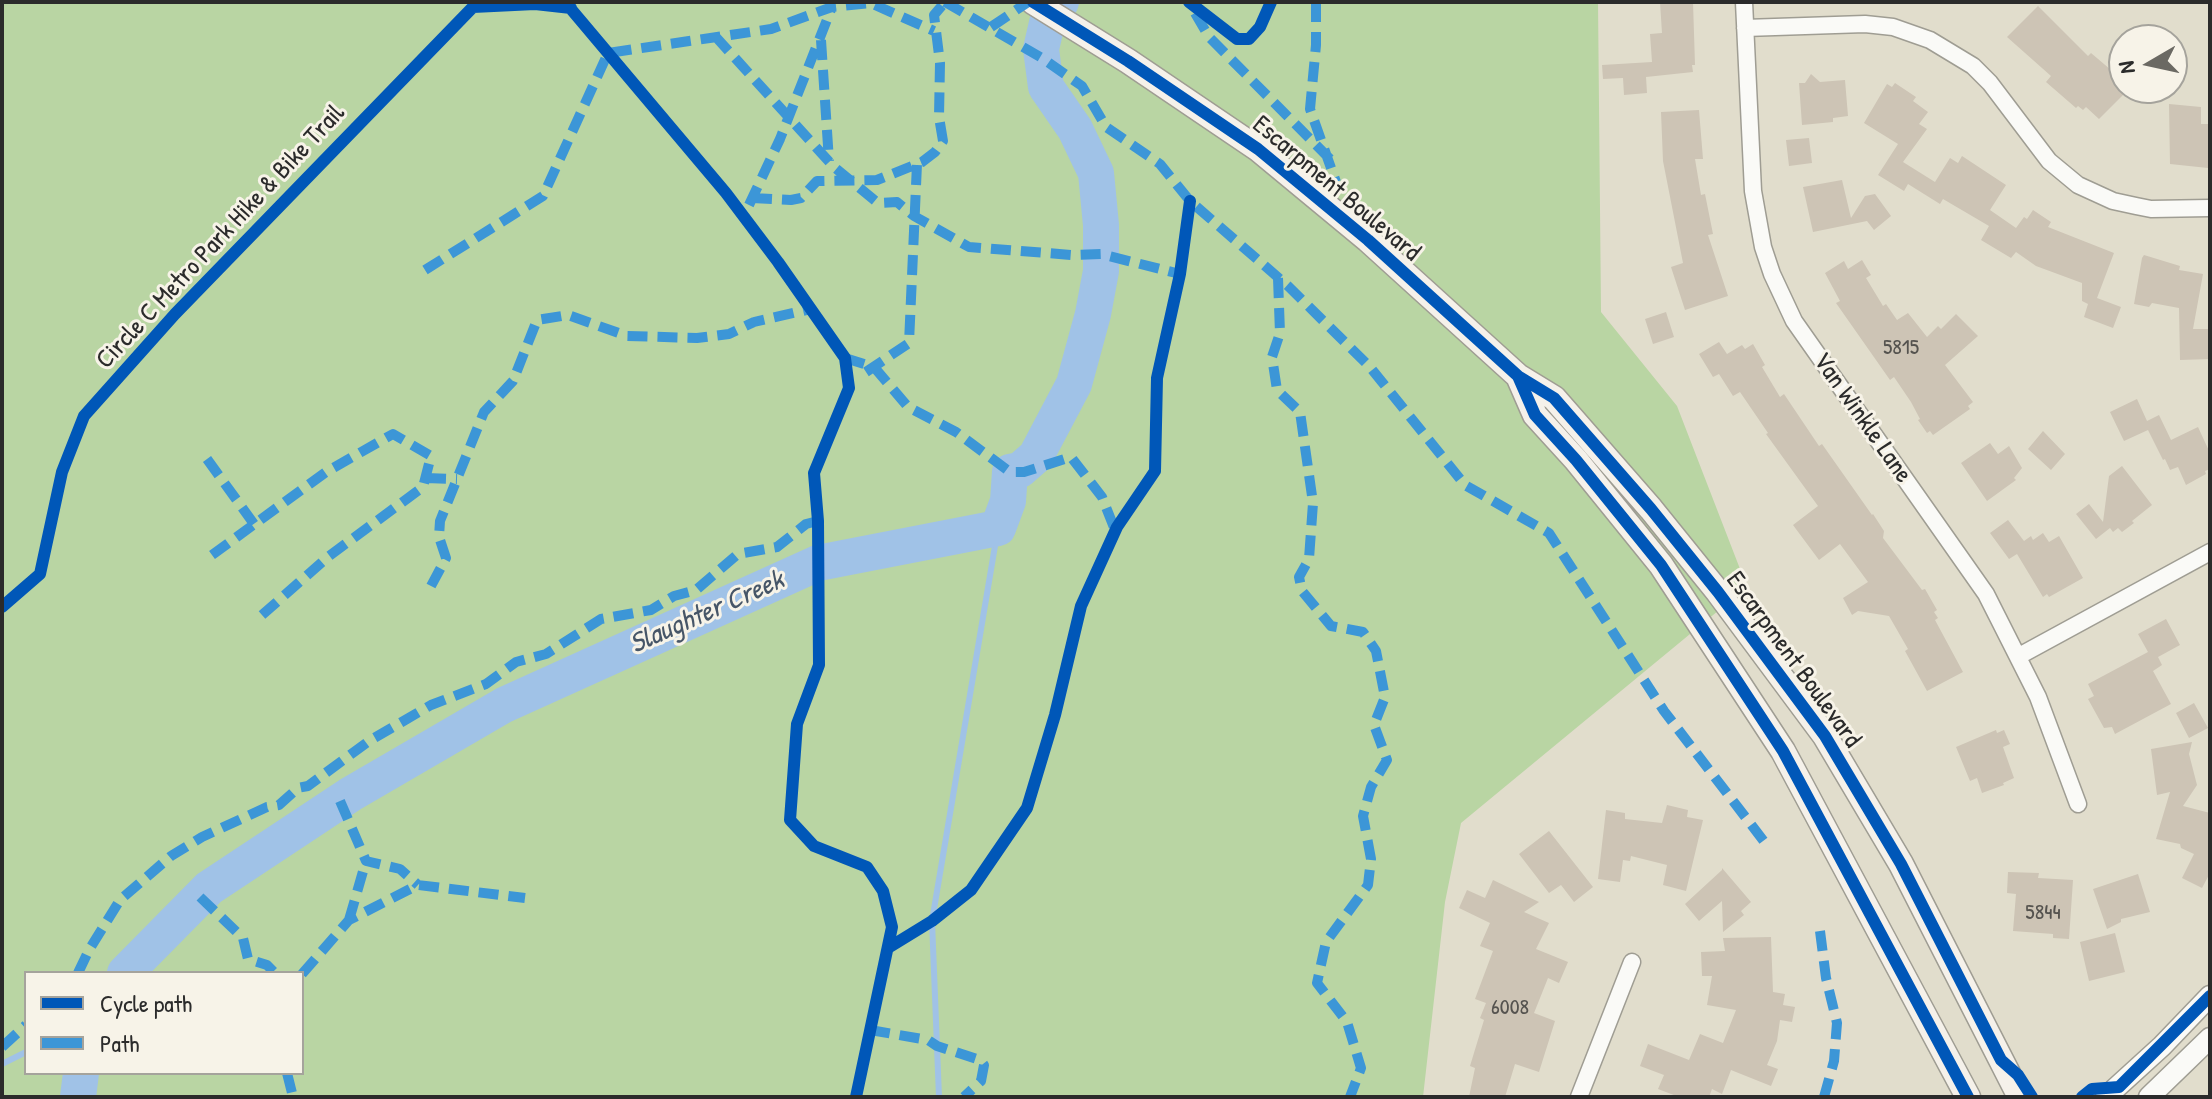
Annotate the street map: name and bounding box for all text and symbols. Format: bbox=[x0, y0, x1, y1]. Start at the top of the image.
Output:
north arrow bbox=[2108, 24, 2188, 104]
text: N bbox=[2111, 59, 2142, 76]
street label: Circle C Metro Park Hike & Bike Trail bbox=[90, 98, 352, 376]
street label: Escarpment Boulevard bbox=[1246, 110, 1426, 268]
house number: 5815 bbox=[1883, 335, 1919, 361]
street label: Van Winkle Lane bbox=[1806, 347, 1918, 489]
water label: Slaughter Creek bbox=[625, 564, 789, 662]
street label: Escarpment Boulevard bbox=[1719, 566, 1867, 754]
house number: 5844 bbox=[2025, 900, 2061, 926]
legend bbox=[24, 971, 304, 1075]
text: Cycle path bbox=[100, 987, 192, 1019]
house number: 6008 bbox=[1491, 995, 1529, 1021]
text: Path bbox=[100, 1027, 139, 1059]

